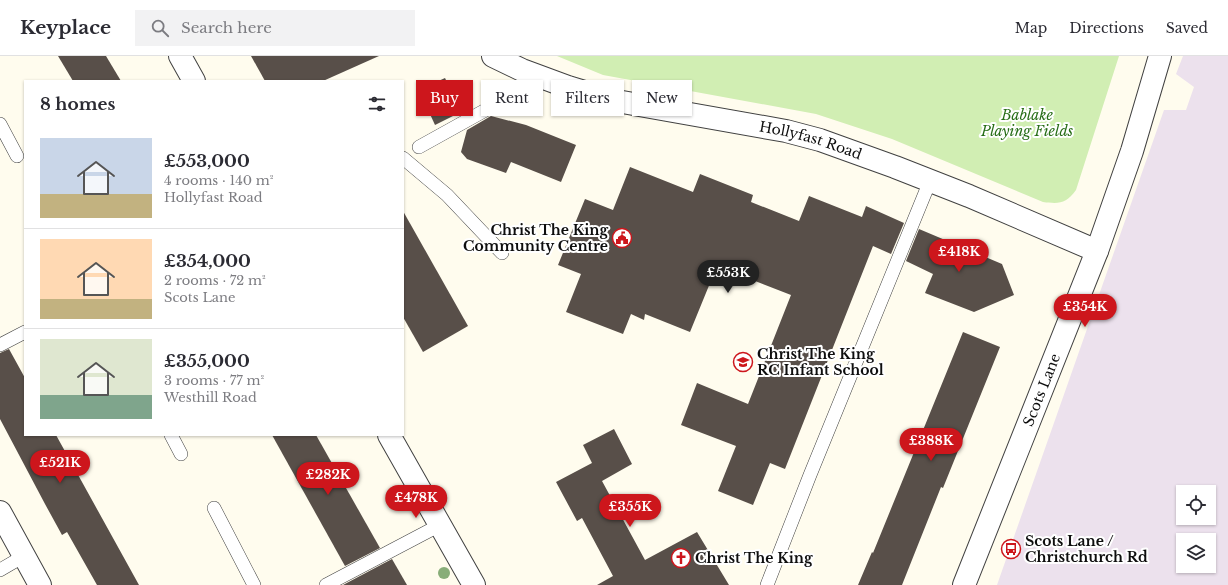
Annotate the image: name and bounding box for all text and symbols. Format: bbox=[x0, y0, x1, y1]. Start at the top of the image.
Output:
search box bbox=[135, 10, 415, 46]
text: Keyplace bbox=[20, 16, 111, 39]
icon: search bbox=[149, 17, 171, 39]
text: Search here bbox=[181, 18, 272, 37]
text: Map bbox=[1015, 19, 1047, 37]
text: Directions bbox=[1069, 19, 1144, 37]
text: Saved bbox=[1166, 19, 1208, 37]
chip: Buy bbox=[416, 80, 473, 116]
chip: Rent bbox=[481, 80, 543, 116]
chip: Filters bbox=[551, 80, 624, 116]
chip: New bbox=[632, 80, 692, 116]
icon: filters bbox=[366, 93, 388, 115]
text: 8 homes bbox=[40, 94, 115, 115]
park label: Bablake Playing Fields bbox=[980, 106, 1073, 140]
street label: Hollyfast Road bbox=[758, 117, 865, 164]
text: £553,000 bbox=[164, 151, 250, 172]
icon: home bbox=[72, 154, 120, 202]
text: 4 rooms · 140 m² bbox=[164, 172, 274, 189]
text: Hollyfast Road bbox=[164, 189, 263, 206]
place label: Christ The King Community Centre bbox=[463, 221, 608, 255]
public building icon: Christ The King Community Centre bbox=[611, 227, 633, 249]
pin: £418K bbox=[931, 239, 987, 273]
text: £418K bbox=[938, 243, 980, 260]
text: £354,000 bbox=[164, 251, 251, 272]
icon: home bbox=[72, 255, 120, 303]
pin: £553K bbox=[700, 260, 756, 294]
text: £553K bbox=[706, 264, 750, 281]
text: 2 rooms · 72 m² bbox=[164, 272, 266, 289]
text: Scots Lane bbox=[164, 289, 235, 306]
pin: £354K bbox=[1057, 294, 1113, 328]
text: £354K bbox=[1063, 298, 1107, 315]
place label: Christ The King RC Infant School bbox=[757, 345, 884, 379]
text: £355,000 bbox=[164, 351, 250, 372]
school or university icon: Christ The King RC Infant School bbox=[732, 351, 754, 373]
street label: Scots Lane bbox=[1019, 351, 1064, 429]
icon: home bbox=[72, 355, 120, 403]
text: 3 rooms · 77 m² bbox=[164, 372, 264, 389]
text: Westhill Road bbox=[164, 389, 257, 406]
pin: £388K bbox=[903, 428, 959, 462]
text: £388K bbox=[909, 432, 953, 449]
pin: £521K bbox=[32, 450, 88, 484]
text: £521K bbox=[39, 454, 81, 471]
pin: £282K bbox=[300, 462, 356, 496]
text: £282K bbox=[305, 466, 351, 483]
pin: £478K bbox=[388, 485, 444, 519]
map controls bbox=[1176, 485, 1216, 573]
button: locate bbox=[1176, 485, 1216, 525]
text: £478K bbox=[394, 489, 438, 506]
pin: £355K bbox=[602, 494, 658, 528]
text: £355K bbox=[608, 498, 652, 515]
place label: Scots Lane / Christchurch Rd bbox=[1025, 532, 1148, 566]
button: layers bbox=[1176, 533, 1216, 573]
bus stop icon: Scots Lane / Christchurch Rd bbox=[1000, 538, 1022, 560]
church icon: Christ The King bbox=[670, 547, 692, 569]
place label: Christ The King bbox=[695, 549, 813, 567]

